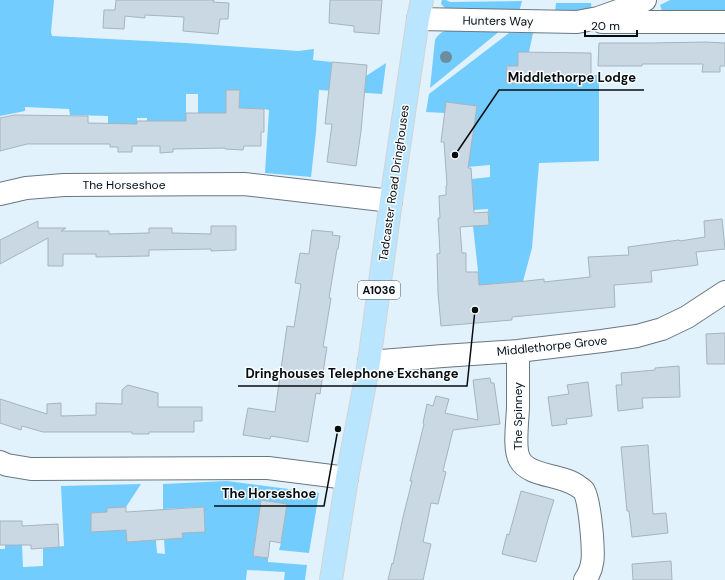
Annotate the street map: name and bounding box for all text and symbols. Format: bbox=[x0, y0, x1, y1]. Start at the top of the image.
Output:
street label: Hunters Way bbox=[462, 12, 534, 30]
scale bar bbox=[585, 12, 637, 38]
text: 20 m bbox=[591, 18, 620, 34]
callout: Middlethorpe Lodge bbox=[499, 65, 644, 90]
text: Middlethorpe Lodge bbox=[508, 69, 636, 86]
street label: Tadcaster Road Dringhouses bbox=[375, 104, 413, 262]
street label: The Horseshoe bbox=[82, 177, 166, 193]
road number: A1036 bbox=[358, 281, 400, 299]
street label: Middlethorpe Grove bbox=[496, 332, 608, 360]
callout: Dringhouses Telephone Exchange bbox=[238, 361, 467, 386]
text: Dringhouses Telephone Exchange bbox=[245, 365, 459, 382]
street label: The Spinney bbox=[510, 382, 526, 450]
callout: The Horseshoe bbox=[214, 481, 324, 506]
text: The Horseshoe bbox=[222, 485, 316, 502]

